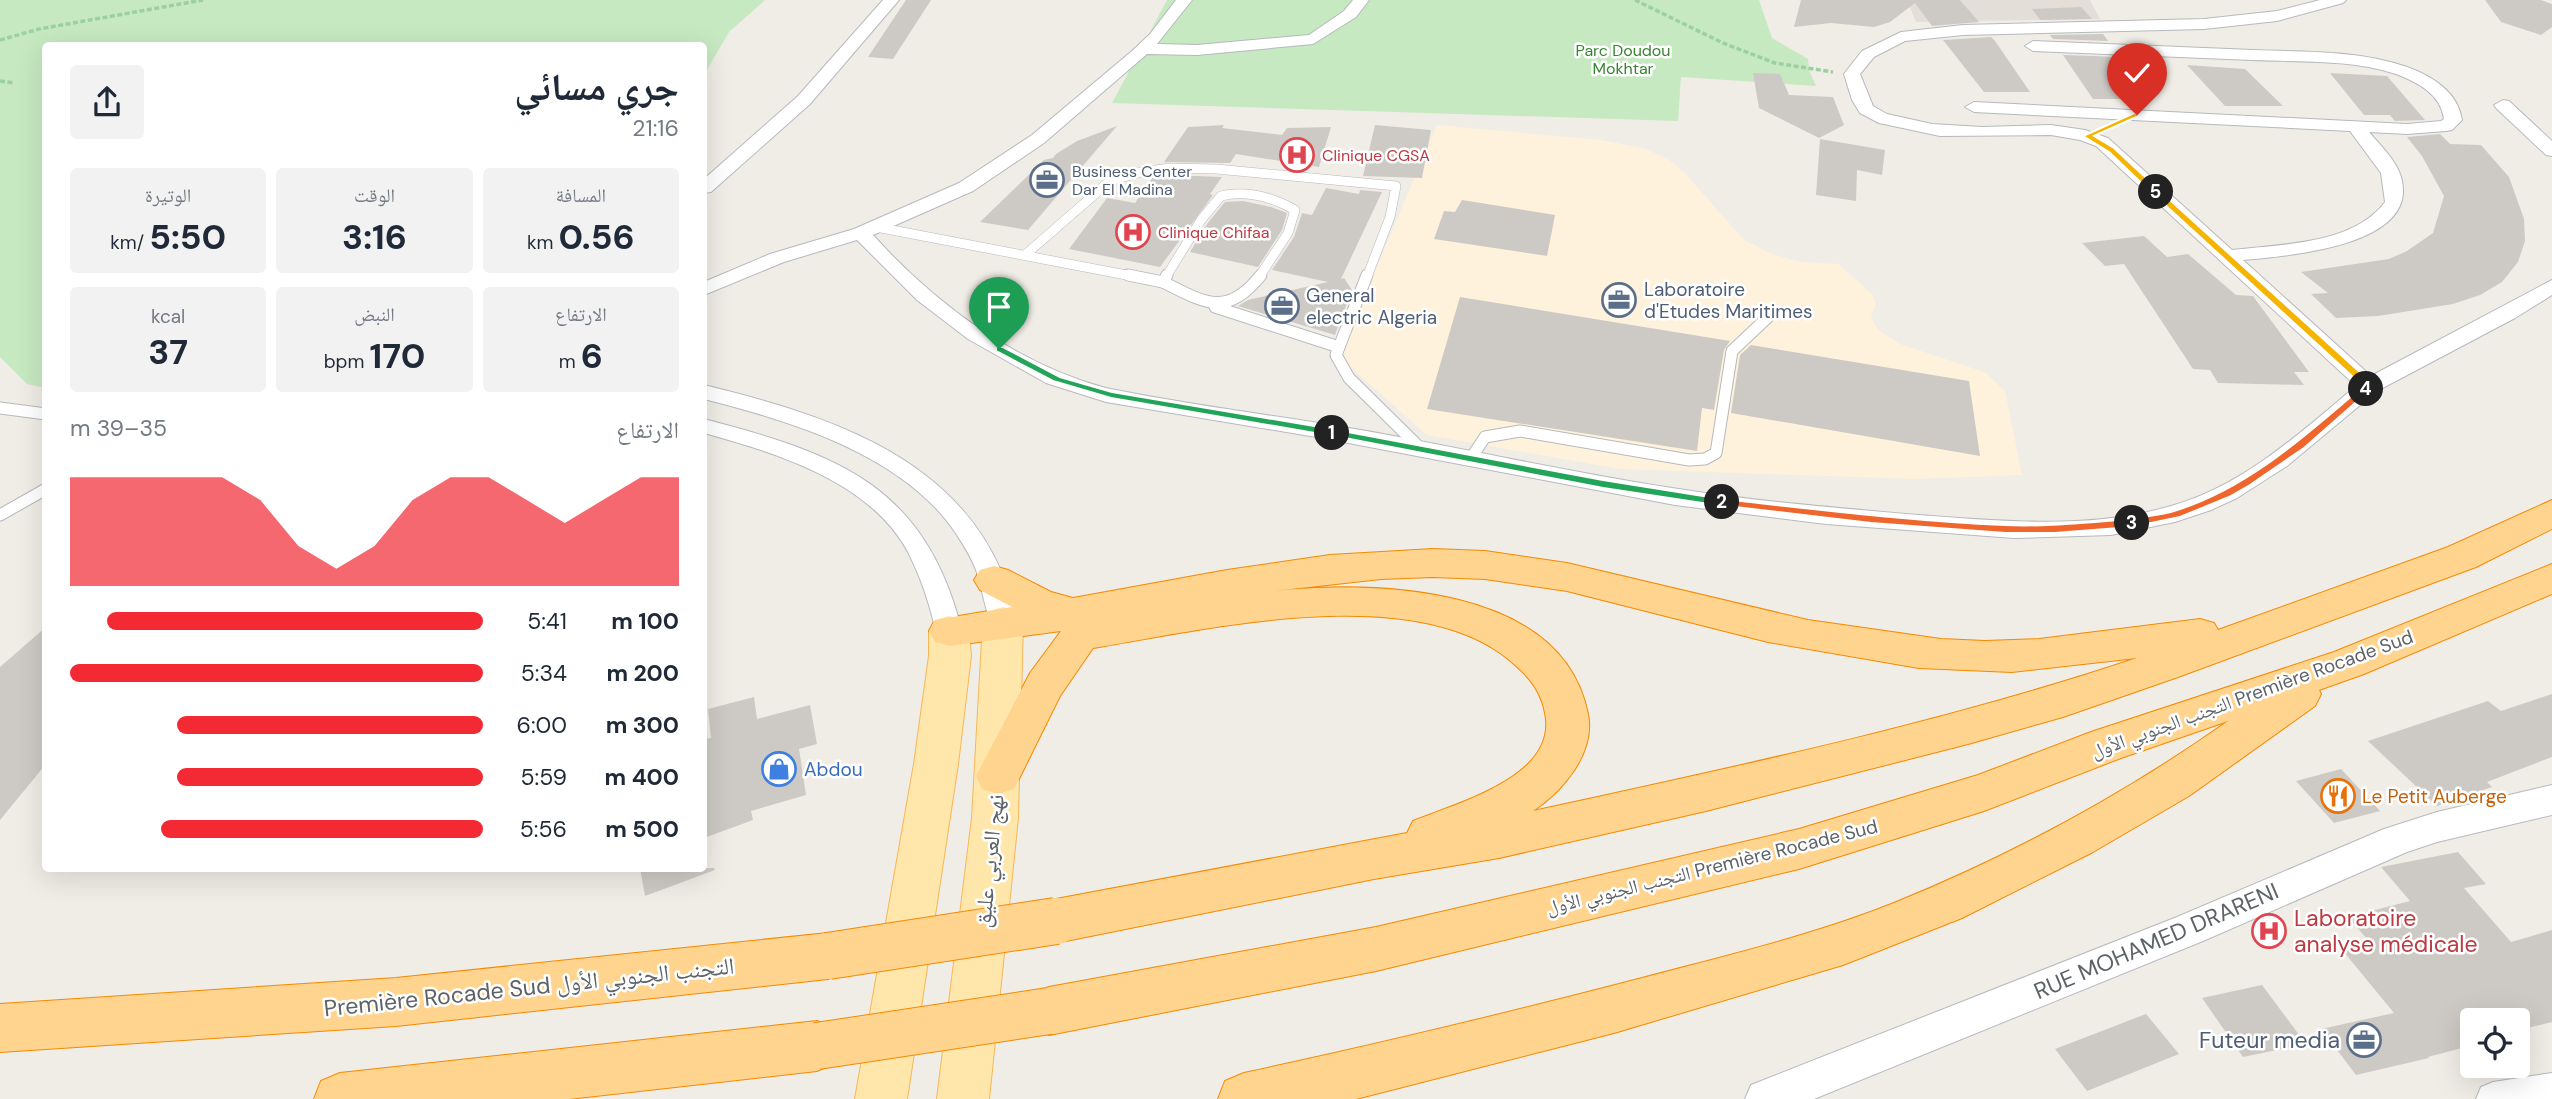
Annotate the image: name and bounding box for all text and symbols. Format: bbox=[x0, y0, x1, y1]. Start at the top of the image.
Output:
park label: Parc Doudou Mokhtar bbox=[1576, 40, 1671, 79]
pin bbox=[2107, 43, 2167, 115]
icon: check bbox=[2118, 54, 2156, 92]
text: جري مسائي bbox=[514, 62, 679, 112]
button: share bbox=[70, 65, 144, 139]
text: 21:16 bbox=[632, 113, 679, 143]
hospital icon: Clinique CGSA bbox=[1278, 136, 1316, 174]
place label: Clinique CGSA bbox=[1322, 145, 1430, 166]
office icon: Business Center Dar El Madina bbox=[1028, 161, 1066, 199]
place label: Business Center Dar El Madina bbox=[1072, 161, 1192, 200]
pin: 5 bbox=[2138, 174, 2174, 210]
text: 5 bbox=[2150, 179, 2161, 204]
text: الوتيرة bbox=[145, 183, 191, 208]
text: الوقت bbox=[354, 183, 395, 208]
text: المسافة bbox=[556, 183, 606, 208]
hospital icon: Clinique Chifaa bbox=[1114, 213, 1152, 251]
text: 5:50 bbox=[149, 214, 226, 260]
text: 3:16 bbox=[342, 214, 407, 260]
text: 0.56 bbox=[559, 214, 635, 260]
place label: Clinique Chifaa bbox=[1158, 222, 1270, 243]
text: /km bbox=[110, 230, 149, 255]
text: km bbox=[527, 230, 559, 255]
pin bbox=[969, 277, 1029, 349]
place label: Laboratoire d'Etudes Maritimes bbox=[1644, 277, 1812, 324]
office icon: Laboratoire d'Etudes Maritimes bbox=[1600, 281, 1638, 319]
place label: General electric Algeria bbox=[1306, 283, 1437, 330]
office icon: General electric Algeria bbox=[1263, 287, 1301, 325]
icon: arrive bbox=[980, 288, 1018, 326]
text: النبض bbox=[354, 302, 395, 327]
text: الارتفاع bbox=[555, 302, 607, 327]
text: kcal bbox=[151, 304, 185, 329]
text: 37 bbox=[148, 329, 188, 375]
text: 170 bbox=[369, 333, 425, 379]
text: 6 bbox=[581, 333, 603, 379]
text: bpm bbox=[324, 349, 369, 374]
text: m bbox=[559, 349, 581, 374]
pin: 4 bbox=[2348, 372, 2384, 406]
text: 4 bbox=[2359, 376, 2372, 401]
text: 35–39 m bbox=[70, 413, 167, 443]
text: الارتفاع bbox=[616, 415, 679, 445]
pin: 1 bbox=[1314, 416, 1350, 450]
text: 1 bbox=[1328, 420, 1335, 445]
pin: 2 bbox=[1704, 484, 1740, 520]
text: 2 bbox=[1716, 489, 1727, 514]
pin: 3 bbox=[2114, 505, 2150, 540]
text: 3 bbox=[2126, 510, 2137, 535]
text: 5:41 bbox=[527, 606, 567, 636]
text: 100 m bbox=[611, 606, 679, 636]
street label: التجنب الجنوبي الأول Première Rocade Sud bbox=[2088, 624, 2417, 767]
text: 5:34 bbox=[521, 658, 567, 688]
text: 200 m bbox=[606, 658, 679, 688]
text: 6:00 bbox=[516, 710, 567, 740]
text: 300 m bbox=[606, 710, 679, 740]
shop icon: Abdou bbox=[760, 750, 798, 788]
place label: Abdou bbox=[804, 757, 863, 782]
text: 5:59 bbox=[521, 762, 567, 792]
text: 400 m bbox=[605, 762, 679, 792]
restaurant icon: Le Petit Auberge bbox=[2319, 777, 2357, 815]
place label: Le Petit Auberge bbox=[2362, 784, 2507, 809]
street label: نهج العربي عليق bbox=[967, 793, 1015, 930]
text: 5:56 bbox=[520, 814, 567, 844]
text: 500 m bbox=[605, 814, 679, 844]
street label: التجنب الجنوبي الأول Première Rocade Sud bbox=[1544, 814, 1881, 923]
street label: RUE MOHAMED DRARENI bbox=[2029, 876, 2283, 1006]
place label: Laboratoire analyse médicale bbox=[2294, 903, 2478, 959]
hospital icon: Laboratoire analyse médicale bbox=[2250, 912, 2288, 950]
street label: Première Rocade Sud التجنب الجنوبي الأول bbox=[322, 951, 736, 1027]
map controls bbox=[2460, 1008, 2530, 1078]
button: locate bbox=[2460, 1008, 2530, 1078]
office icon: Futeur media bbox=[2345, 1021, 2383, 1059]
place label: Futeur media bbox=[2199, 1025, 2340, 1055]

